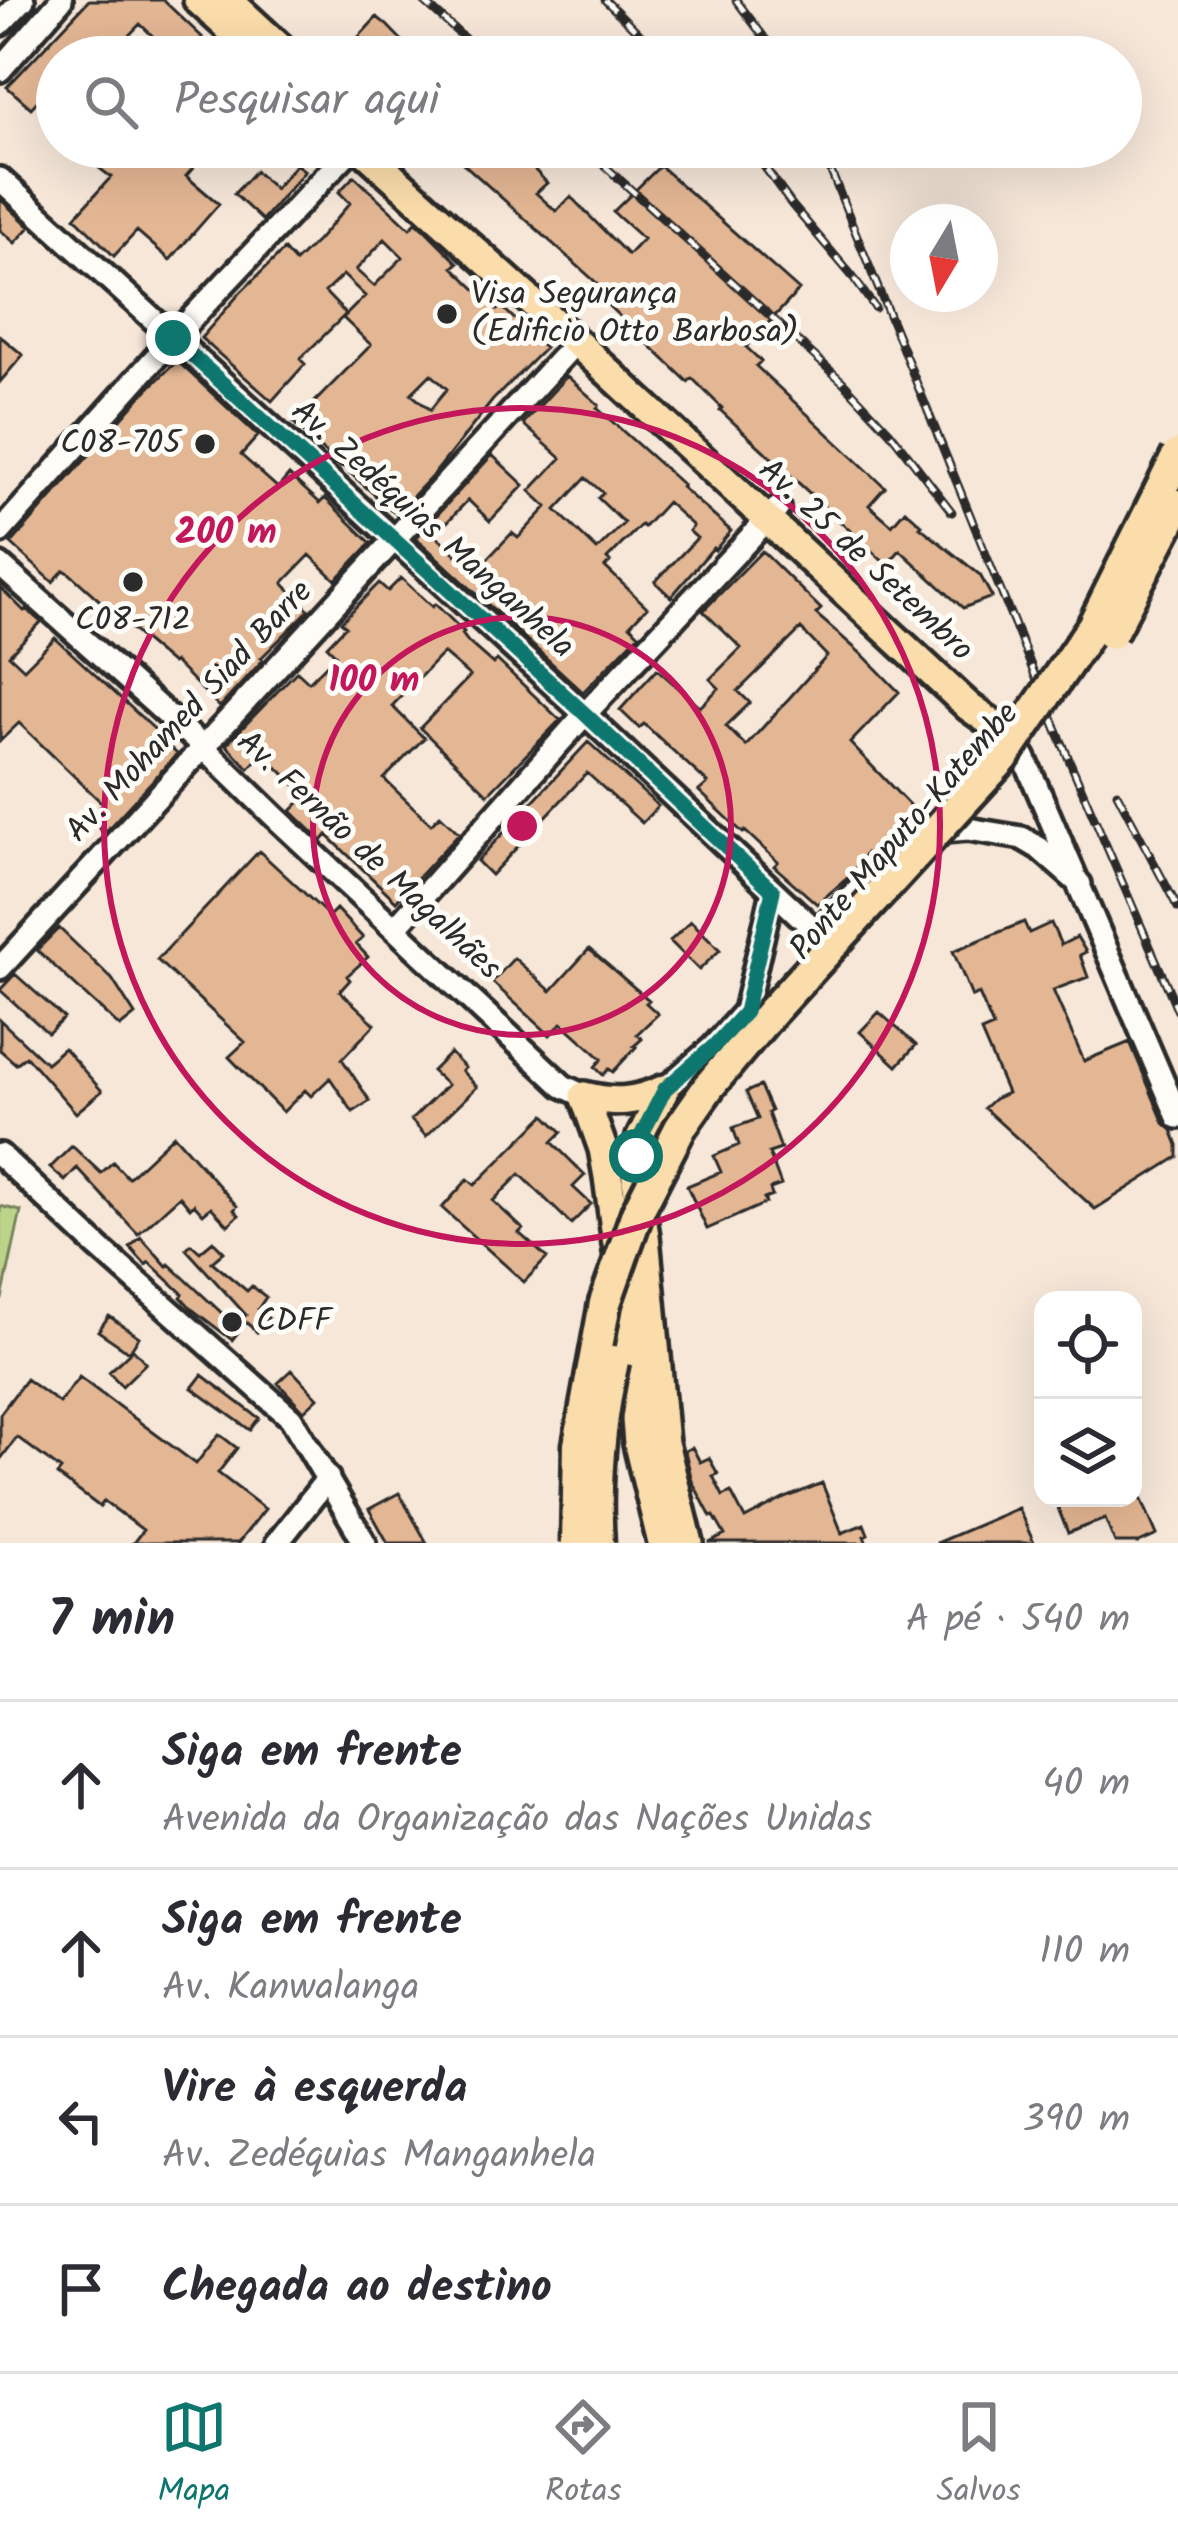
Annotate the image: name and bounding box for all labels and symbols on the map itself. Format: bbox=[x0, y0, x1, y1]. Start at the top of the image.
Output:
north arrow bbox=[890, 204, 998, 312]
place label: Visa Segurança (Edificio Otto Barbosa) bbox=[471, 269, 799, 360]
marker: Visa Segurança (Edificio Otto Barbosa) bbox=[434, 301, 460, 327]
route end bbox=[146, 311, 200, 365]
street label: Av. Zedéquias Manganhela bbox=[278, 387, 586, 673]
place label: C08-705 bbox=[60, 418, 183, 471]
marker: C08-705 bbox=[192, 431, 218, 457]
street label: Av. 25 de Setembro bbox=[745, 446, 985, 676]
text: 200 m bbox=[175, 505, 277, 562]
street label: Av. Mohamed Siad Barre bbox=[53, 568, 327, 856]
marker: C08-712 bbox=[120, 569, 146, 595]
place label: C08-712 bbox=[75, 595, 191, 648]
text: 100 m bbox=[328, 653, 420, 710]
street label: Ponte Maputo-Katembe bbox=[777, 691, 1033, 973]
street label: Av. Fernão de Magalhães bbox=[223, 718, 513, 994]
centre of rings bbox=[501, 805, 543, 847]
route start bbox=[609, 1129, 663, 1183]
place label: CDFF bbox=[256, 1296, 334, 1349]
marker: CDFF bbox=[219, 1309, 245, 1335]

